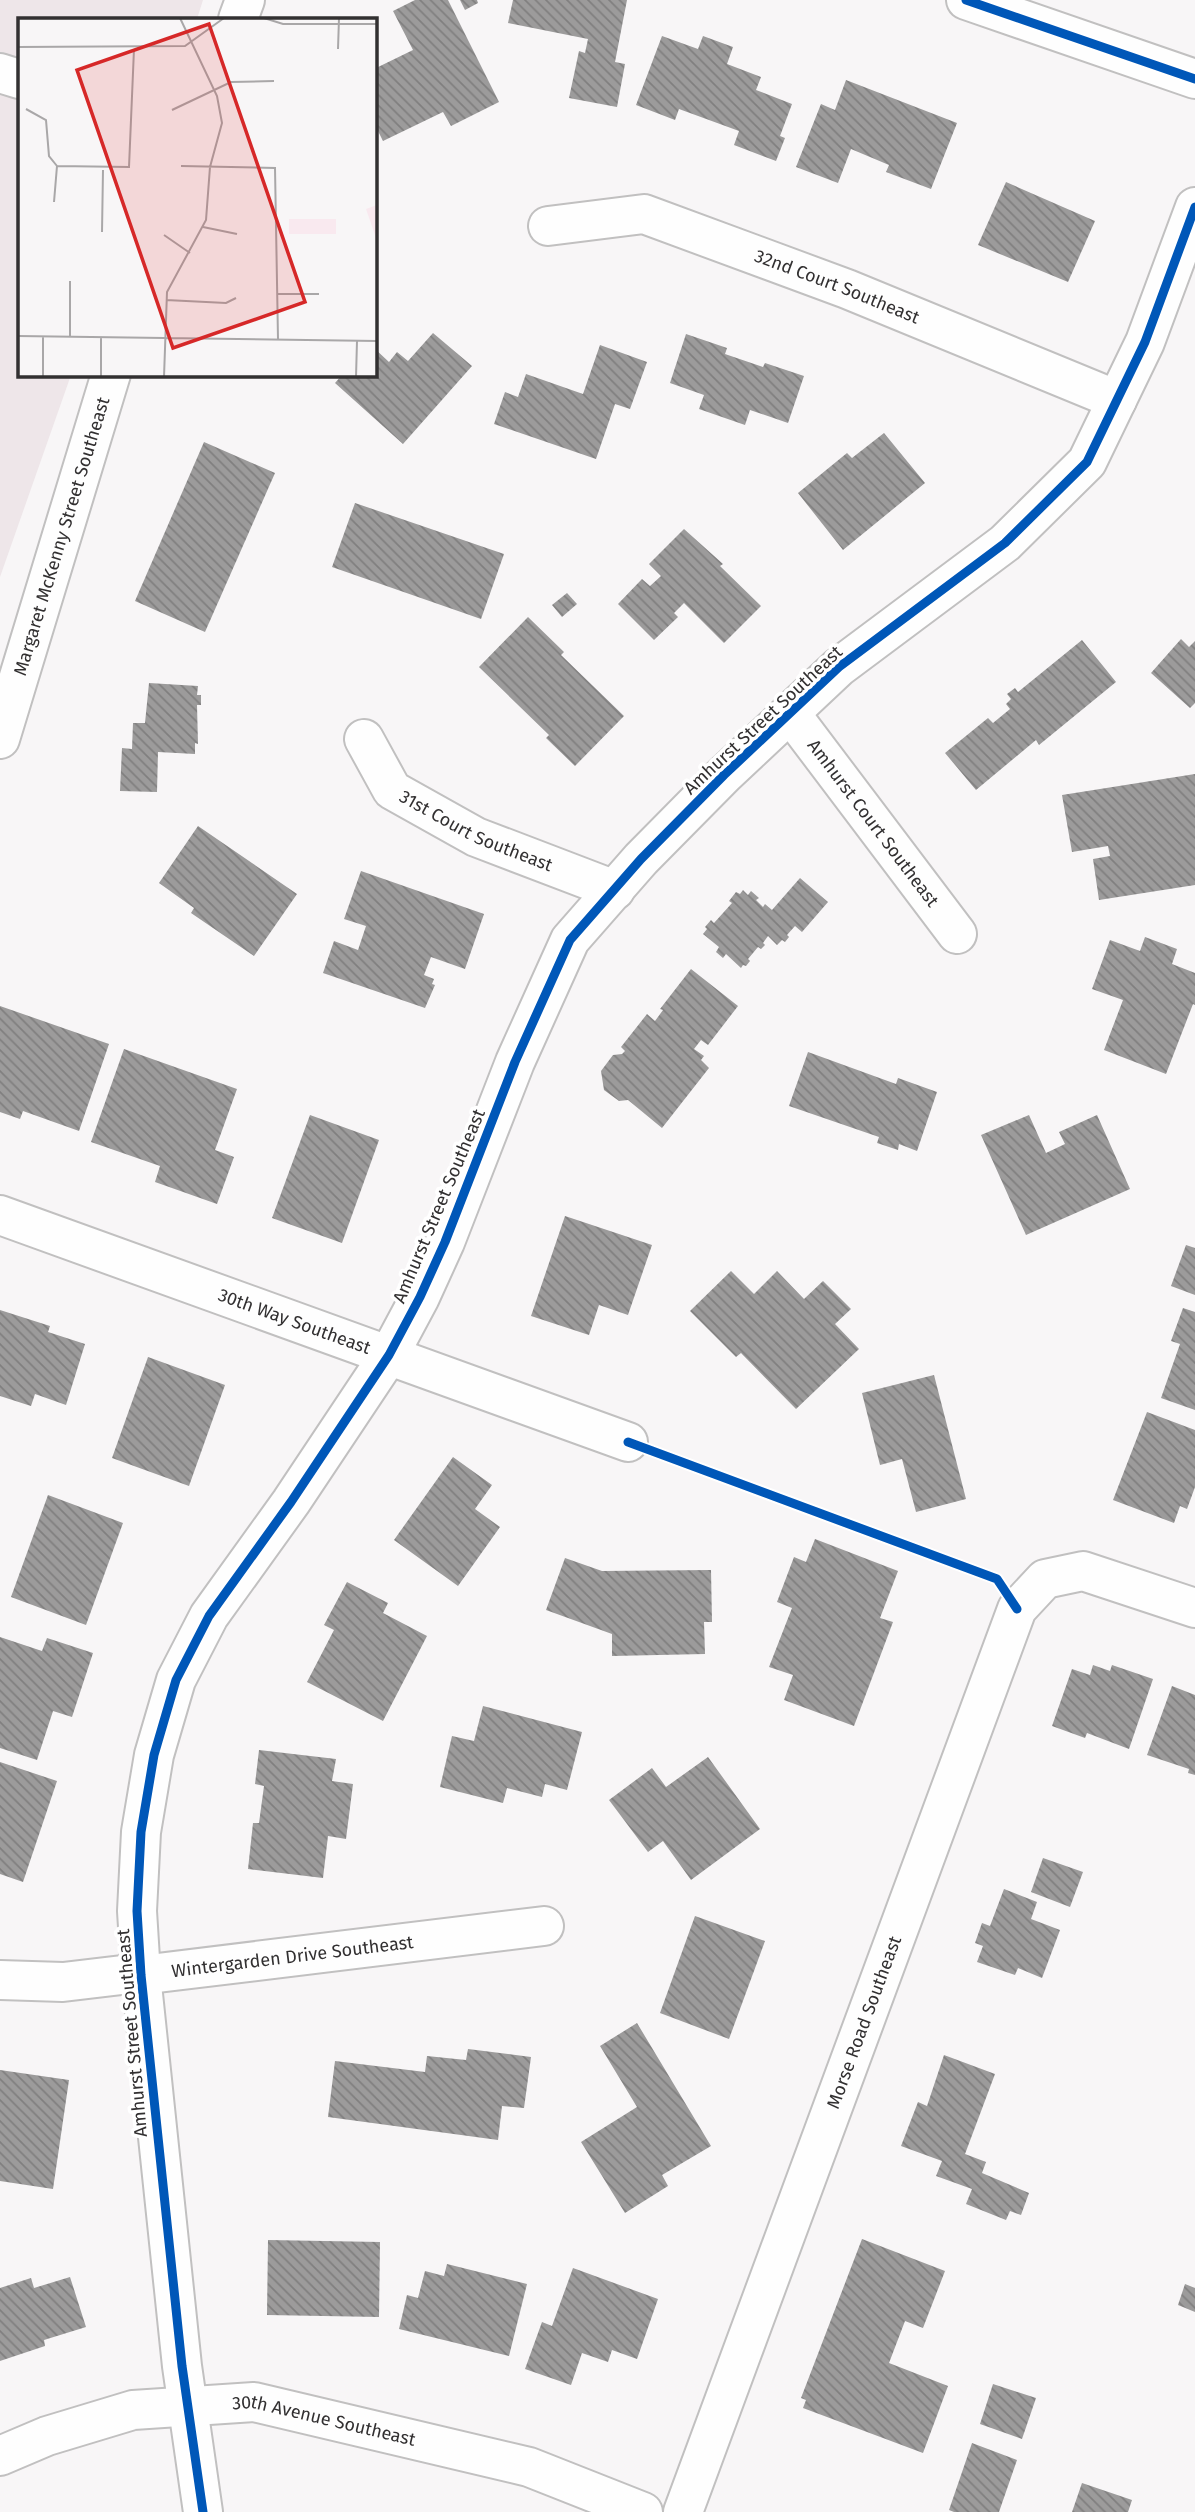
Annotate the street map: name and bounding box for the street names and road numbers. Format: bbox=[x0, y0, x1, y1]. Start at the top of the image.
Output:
street label: 32nd Court Southeast bbox=[752, 245, 923, 329]
street label: Margaret McKenny Street Southeast bbox=[9, 394, 115, 678]
street label: Amhurst Street Southeast bbox=[679, 640, 847, 799]
street label: Amhurst Court Southeast bbox=[803, 735, 944, 912]
street label: 31st Court Southeast bbox=[396, 785, 556, 876]
street label: Amhurst Street Southeast bbox=[388, 1105, 490, 1306]
street label: 30th Way Southeast bbox=[215, 1284, 374, 1359]
street label: Amhurst Street Southeast bbox=[112, 1928, 152, 2138]
street label: Wintergarden Drive Southeast bbox=[170, 1931, 415, 1982]
street label: Morse Road Southeast bbox=[822, 1933, 906, 2112]
street label: 30th Avenue Southeast bbox=[231, 2391, 418, 2451]

